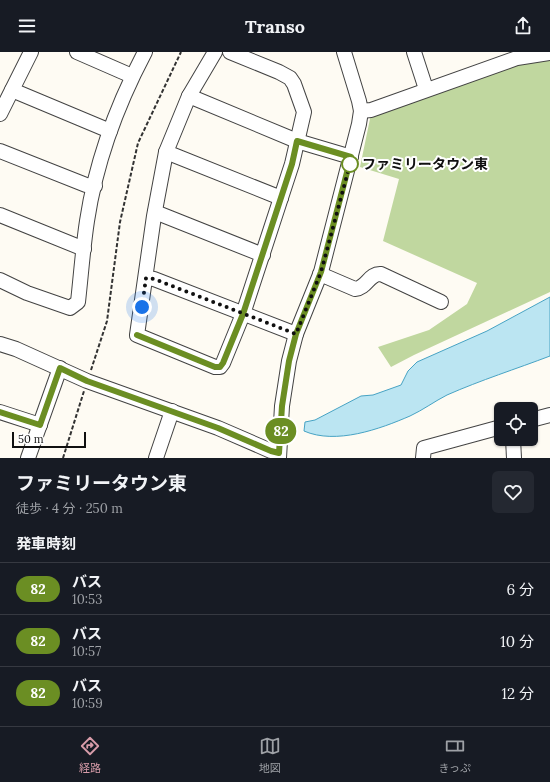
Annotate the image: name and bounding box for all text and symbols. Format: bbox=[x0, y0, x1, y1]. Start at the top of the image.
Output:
icon: menu bbox=[16, 15, 38, 37]
text: Transo bbox=[245, 15, 305, 38]
icon: share bbox=[512, 15, 534, 37]
marker: ファミリータウン東 bbox=[341, 155, 359, 173]
place label: ファミリータウン東 bbox=[362, 155, 488, 173]
your location bbox=[132, 297, 152, 317]
map controls bbox=[494, 402, 538, 446]
button: locate bbox=[494, 402, 538, 446]
line badge: 82 bbox=[263, 418, 299, 444]
text: 82 bbox=[273, 422, 289, 440]
scale bar bbox=[12, 430, 86, 449]
text: 50 m bbox=[18, 432, 44, 446]
text: ファミリータウン東 bbox=[16, 471, 187, 495]
button: heart bbox=[492, 471, 534, 513]
text: 徒歩 · 4 分 · 250 m bbox=[16, 500, 123, 517]
text: 発車時刻 bbox=[16, 534, 76, 553]
text: バス bbox=[72, 572, 102, 591]
text: 82 bbox=[30, 580, 46, 598]
text: 6 分 bbox=[506, 580, 534, 599]
text: 10:53 bbox=[72, 591, 102, 608]
text: バス bbox=[72, 624, 102, 643]
text: 82 bbox=[30, 632, 46, 650]
text: 10 分 bbox=[500, 632, 534, 651]
text: 10:57 bbox=[72, 643, 101, 660]
text: バス bbox=[72, 676, 102, 695]
text: 82 bbox=[30, 684, 46, 702]
text: 12 分 bbox=[502, 684, 534, 703]
text: 10:59 bbox=[72, 695, 103, 712]
tab: 経路 bbox=[79, 735, 101, 775]
tab: 地図 bbox=[259, 735, 281, 775]
tab: きっぷ bbox=[439, 735, 471, 775]

